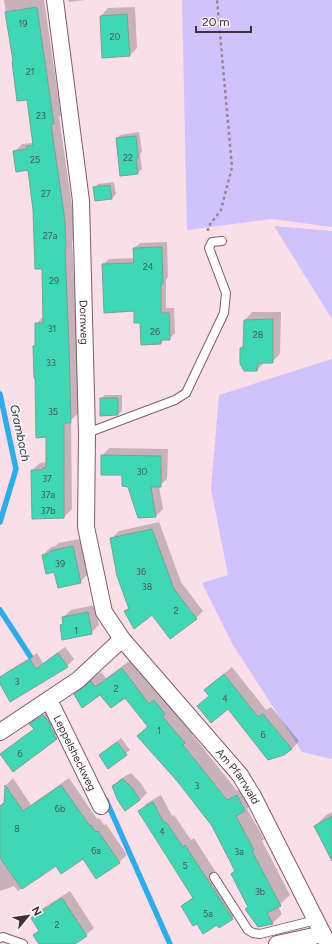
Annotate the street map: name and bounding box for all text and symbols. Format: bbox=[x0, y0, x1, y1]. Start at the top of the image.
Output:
scale bar bbox=[196, 8, 251, 34]
text: 20 m bbox=[202, 15, 230, 29]
house number: 19 bbox=[19, 18, 27, 29]
house number: 20 bbox=[110, 31, 121, 42]
house number: 21 bbox=[26, 66, 34, 77]
house number: 23 bbox=[36, 110, 46, 121]
house number: 22 bbox=[123, 152, 133, 163]
house number: 25 bbox=[30, 154, 40, 165]
house number: 27 bbox=[41, 188, 51, 199]
house number: 27a bbox=[43, 230, 58, 241]
house number: 24 bbox=[143, 261, 154, 272]
house number: 29 bbox=[49, 275, 59, 286]
street label: Dornweg bbox=[77, 300, 91, 345]
house number: 31 bbox=[48, 323, 56, 334]
house number: 26 bbox=[150, 326, 160, 337]
house number: 28 bbox=[253, 329, 264, 340]
house number: 33 bbox=[46, 357, 56, 368]
water label: Grambach bbox=[7, 403, 33, 463]
house number: 35 bbox=[48, 406, 58, 417]
house number: 30 bbox=[137, 466, 148, 477]
house number: 37 bbox=[42, 473, 52, 484]
house number: 37a bbox=[41, 489, 56, 500]
house number: 37b bbox=[40, 505, 56, 516]
house number: 39 bbox=[55, 558, 65, 569]
house number: 36 bbox=[136, 566, 146, 577]
house number: 38 bbox=[142, 581, 153, 592]
house number: 2 bbox=[173, 605, 179, 616]
house number: 1 bbox=[74, 625, 78, 636]
house number: 3 bbox=[15, 676, 20, 687]
house number: 2 bbox=[113, 683, 119, 694]
house number: 4 bbox=[222, 693, 228, 704]
street label: Leppelsheckweg bbox=[51, 713, 99, 793]
house number: 1 bbox=[157, 725, 161, 736]
house number: 6 bbox=[260, 729, 266, 740]
street label: Am Pfarrwald bbox=[213, 746, 262, 806]
house number: 6 bbox=[17, 748, 23, 759]
house number: 3 bbox=[195, 780, 200, 791]
house number: 6b bbox=[55, 803, 65, 814]
house number: 8 bbox=[14, 823, 20, 834]
house number: 4 bbox=[159, 826, 165, 837]
house number: 6a bbox=[91, 845, 101, 856]
house number: 3a bbox=[234, 846, 244, 857]
house number: 5 bbox=[182, 860, 188, 871]
house number: 3b bbox=[255, 886, 265, 897]
north arrow bbox=[8, 896, 48, 936]
text: N bbox=[29, 905, 44, 918]
house number: 5a bbox=[203, 908, 213, 919]
house number: 2 bbox=[54, 919, 60, 930]

